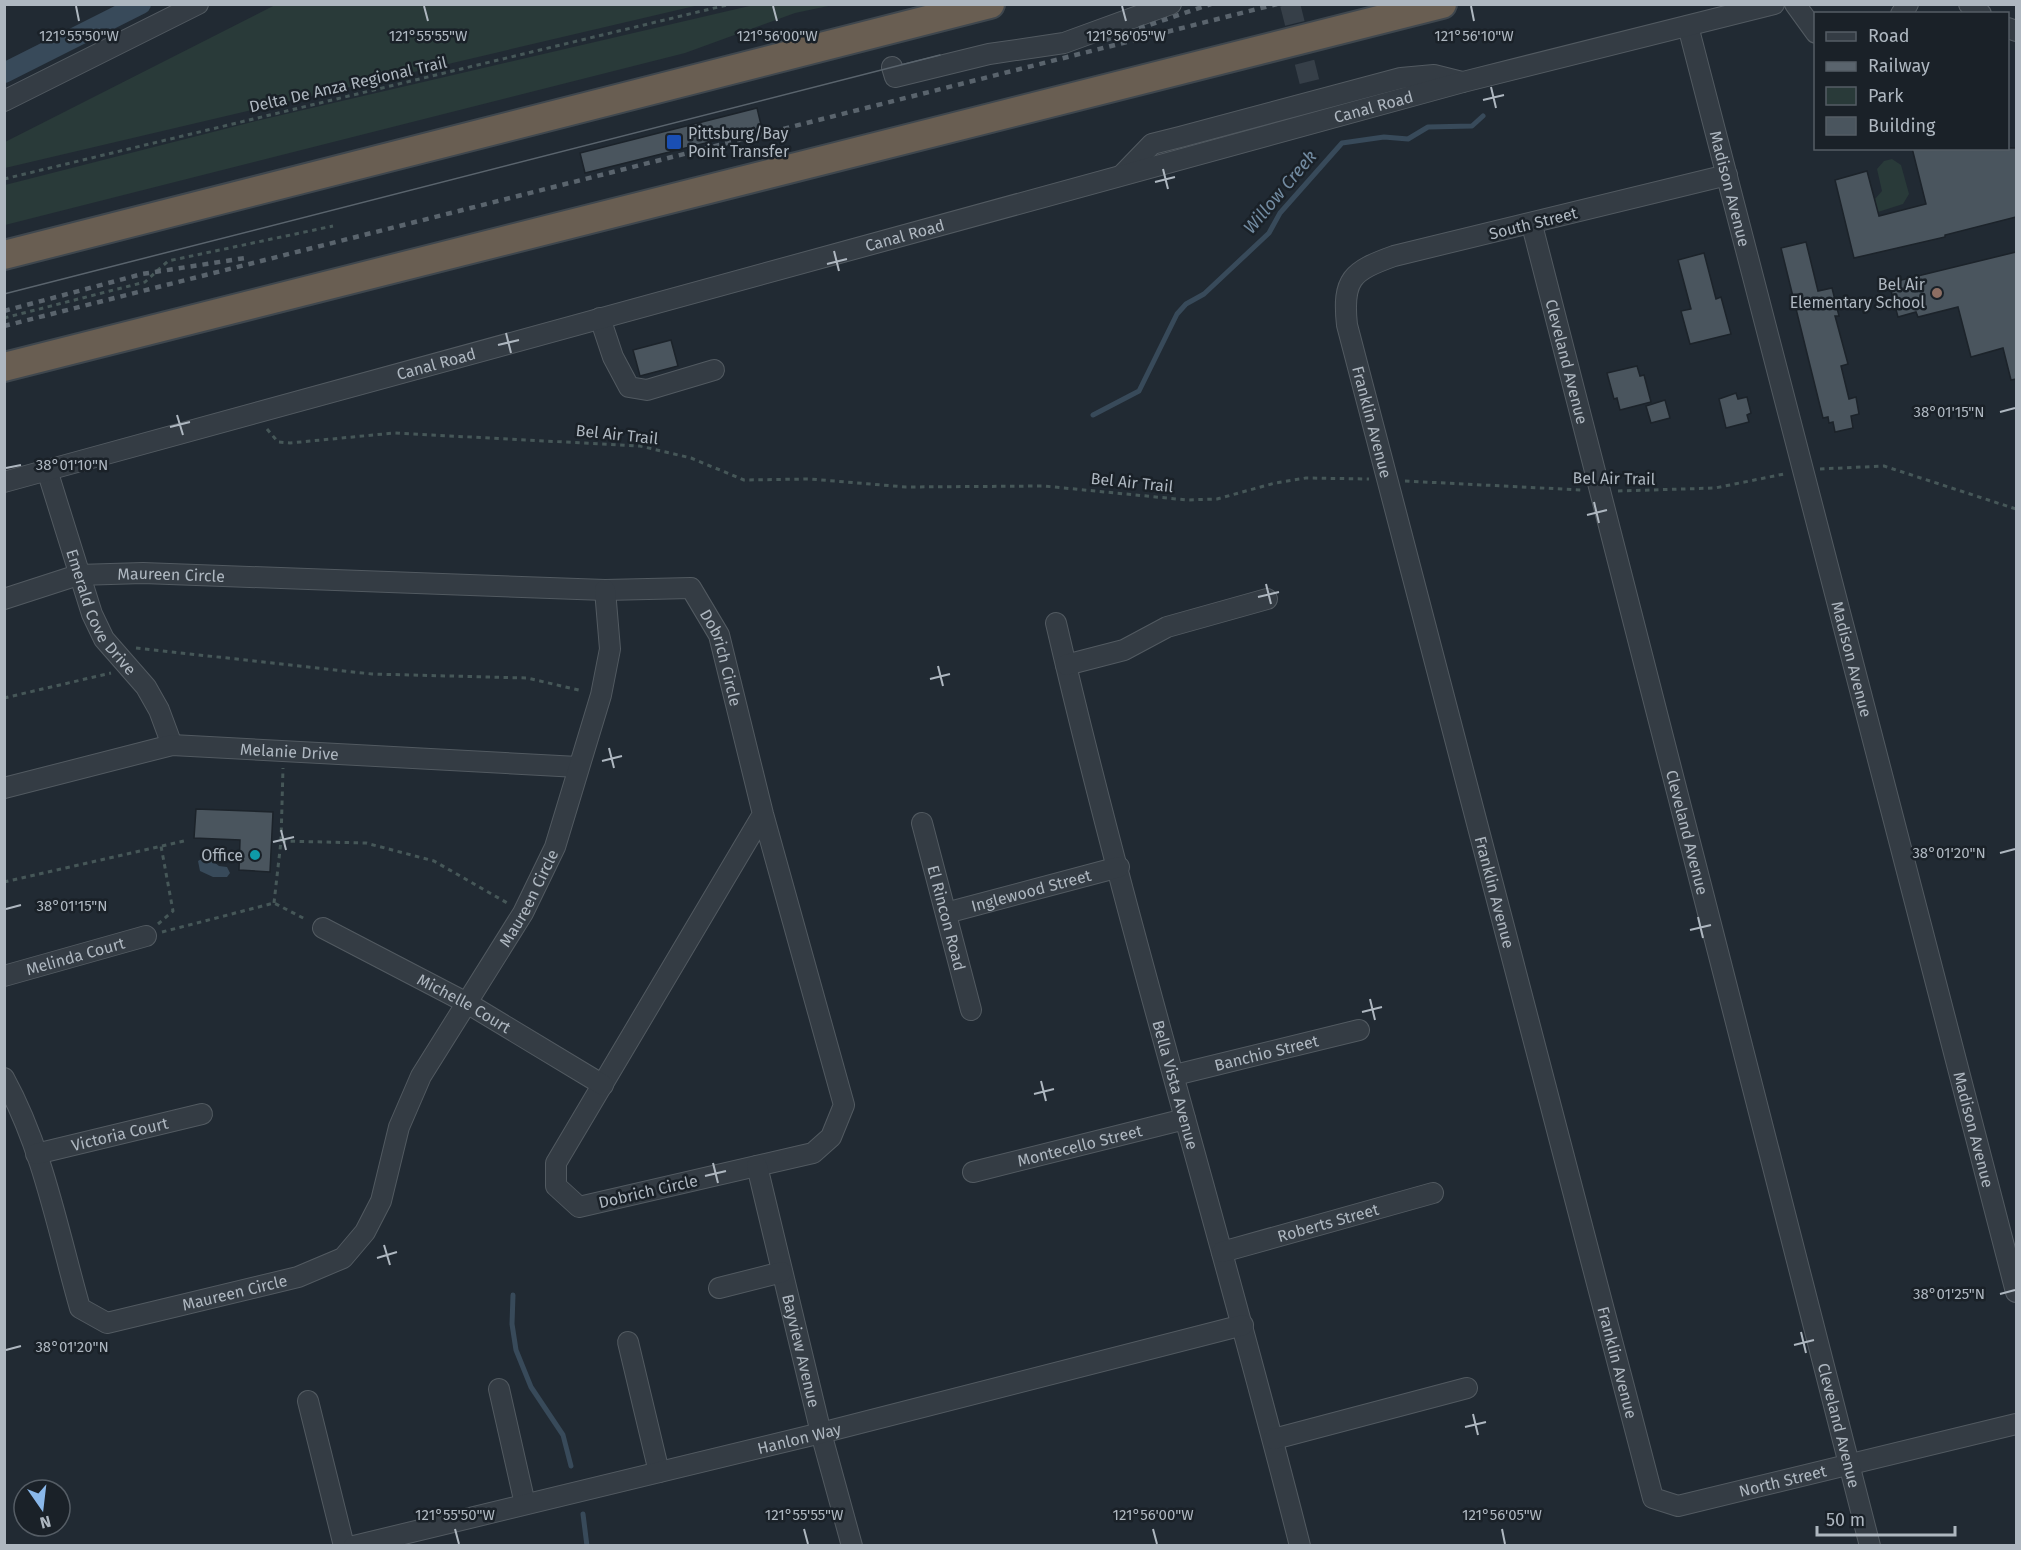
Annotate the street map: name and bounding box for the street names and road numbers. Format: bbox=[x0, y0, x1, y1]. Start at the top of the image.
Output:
street label: Delta De Anza Regional Trail bbox=[247, 52, 449, 117]
street label: Canal Road bbox=[1332, 87, 1415, 127]
street label: Madison Avenue bbox=[1706, 129, 1754, 249]
street label: South Street bbox=[1487, 203, 1579, 244]
street label: Canal Road bbox=[863, 216, 947, 255]
street label: Cleveland Avenue bbox=[1541, 297, 1592, 426]
street label: Canal Road bbox=[394, 344, 478, 384]
street label: Franklin Avenue bbox=[1348, 364, 1396, 480]
street label: Bel Air Trail bbox=[575, 421, 659, 448]
street label: Bel Air Trail bbox=[1572, 468, 1656, 489]
street label: Bel Air Trail bbox=[1090, 469, 1174, 496]
street label: Emerald Cove Drive bbox=[62, 547, 140, 679]
street label: Maureen Circle bbox=[117, 564, 225, 586]
street label: Madison Avenue bbox=[1827, 599, 1876, 719]
street label: Dobrich Circle bbox=[696, 606, 745, 708]
street label: Melanie Drive bbox=[239, 740, 339, 764]
street label: Cleveland Avenue bbox=[1662, 768, 1712, 897]
street label: Franklin Avenue bbox=[1471, 834, 1518, 950]
street label: Maureen Circle bbox=[495, 846, 562, 950]
street label: El Rincon Road bbox=[923, 863, 969, 973]
street label: Inglewood Street bbox=[969, 866, 1093, 916]
street label: Melinda Court bbox=[24, 933, 127, 979]
street label: Michelle Court bbox=[414, 970, 514, 1037]
street label: Bella Vista Avenue bbox=[1148, 1018, 1202, 1152]
street label: Banchio Street bbox=[1212, 1031, 1321, 1075]
street label: Madison Avenue bbox=[1949, 1070, 1998, 1190]
street label: Victoria Court bbox=[69, 1113, 170, 1155]
street label: Montecello Street bbox=[1015, 1121, 1144, 1171]
street label: Dobrich Circle bbox=[597, 1171, 700, 1212]
street label: Roberts Street bbox=[1275, 1200, 1381, 1246]
street label: Maureen Circle bbox=[180, 1271, 289, 1315]
street label: Bayview Avenue bbox=[778, 1292, 824, 1410]
street label: Franklin Avenue bbox=[1593, 1304, 1641, 1421]
street label: Cleveland Avenue bbox=[1814, 1361, 1864, 1490]
street label: Hanlon Way bbox=[755, 1419, 843, 1458]
street label: North Street bbox=[1737, 1461, 1829, 1501]

